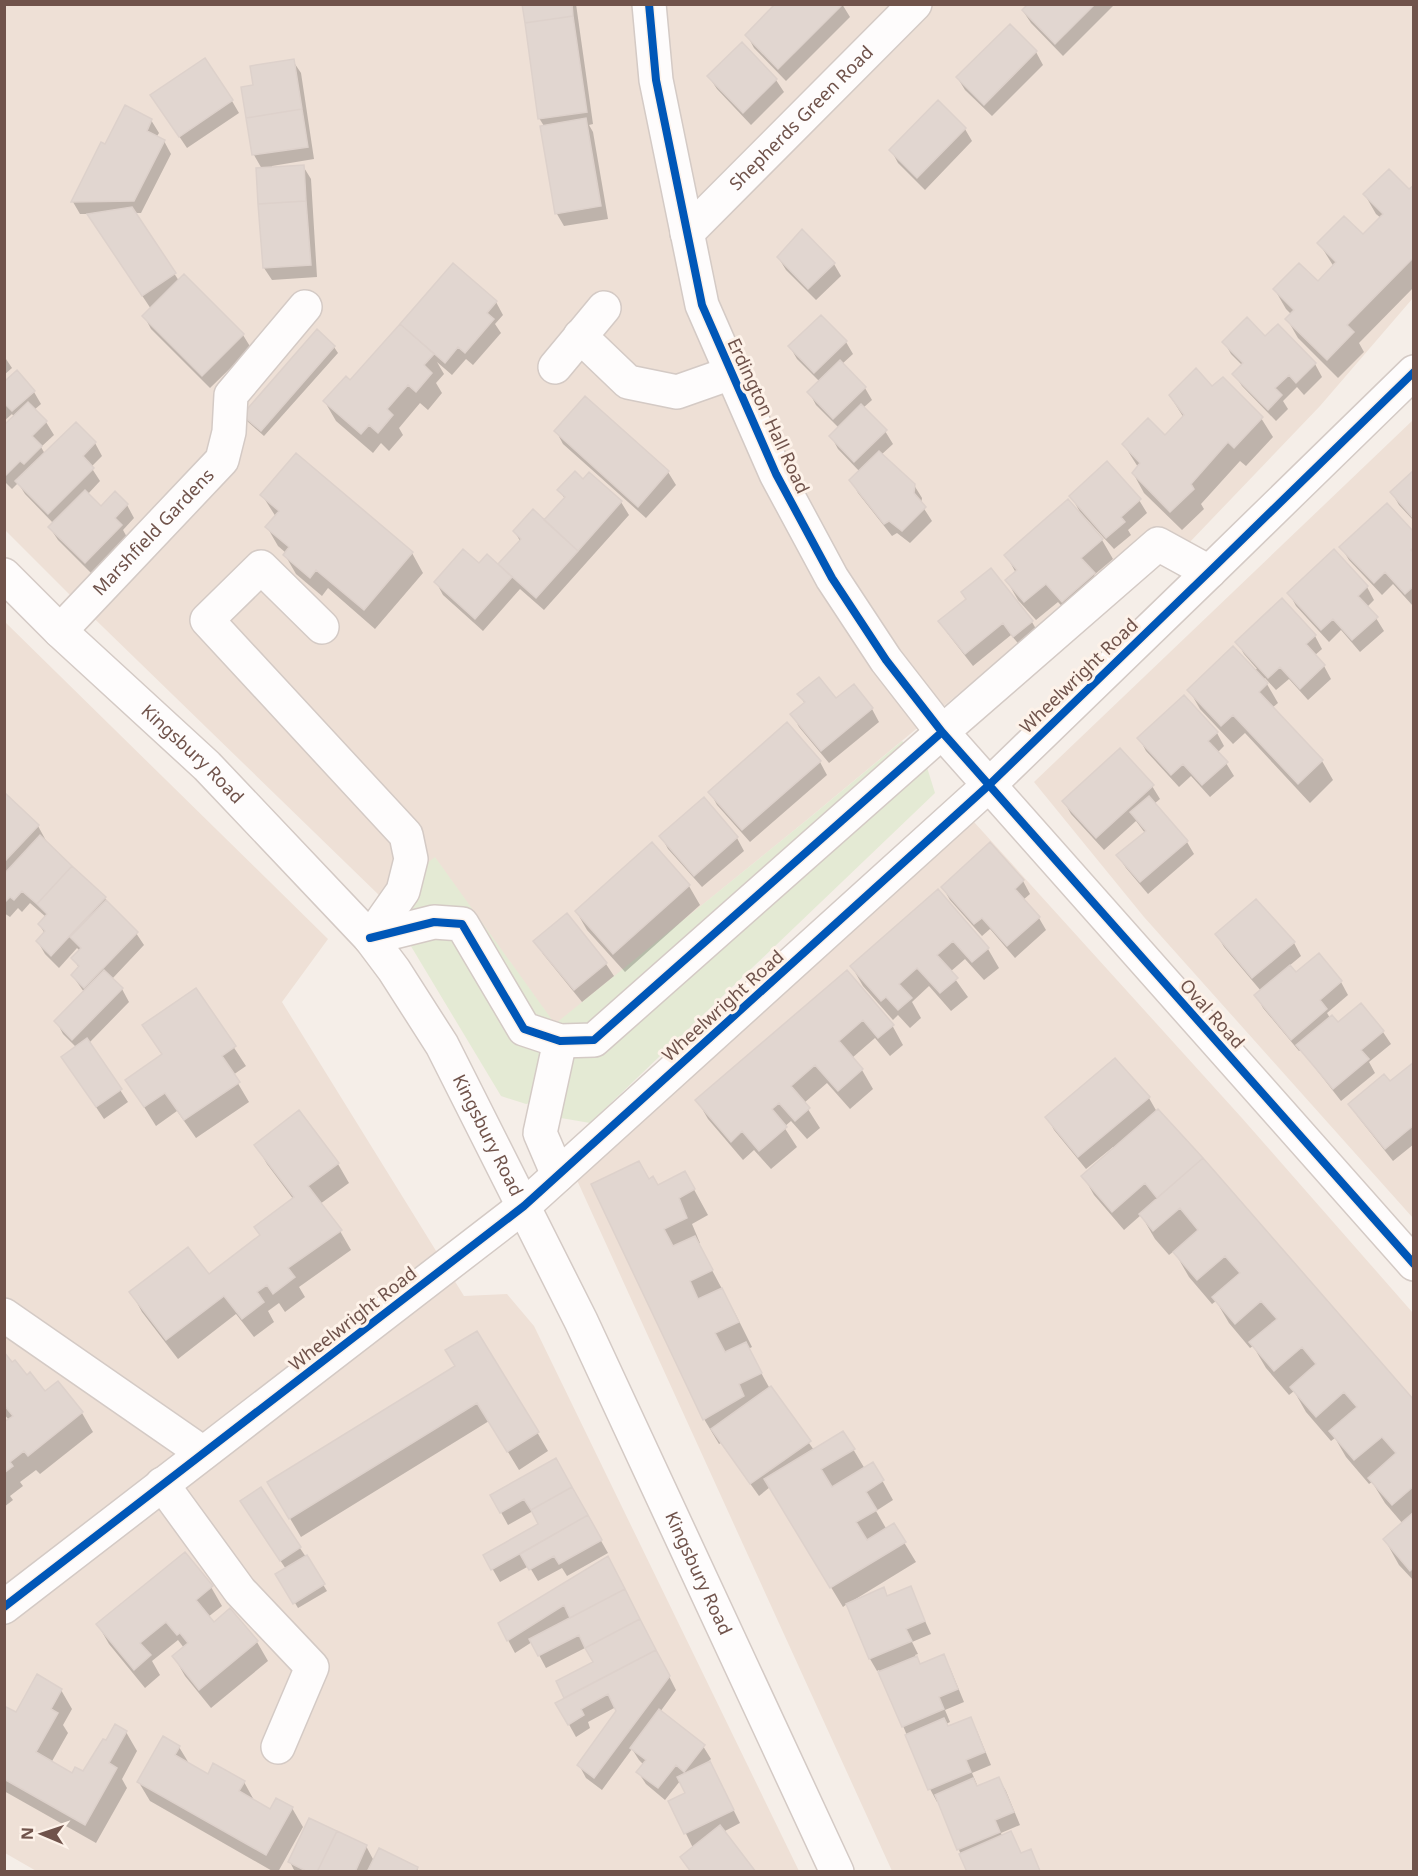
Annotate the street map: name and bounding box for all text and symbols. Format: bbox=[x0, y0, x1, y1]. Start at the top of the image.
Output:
street label: Shepherds Green Road bbox=[723, 40, 878, 195]
street label: Erdington Hall Road bbox=[722, 334, 815, 497]
street label: Marshfield Gardens bbox=[87, 463, 219, 600]
street label: Wheelwright Road bbox=[1014, 613, 1143, 738]
street label: Kingsbury Road bbox=[137, 699, 249, 808]
street label: Wheelwright Road bbox=[656, 944, 788, 1066]
street label: Oval Road bbox=[1175, 973, 1250, 1053]
street label: Kingsbury Road bbox=[448, 1070, 529, 1200]
street label: Wheelwright Road bbox=[284, 1261, 421, 1376]
street label: Kingsbury Road bbox=[660, 1507, 738, 1638]
north arrow bbox=[12, 1804, 72, 1864]
text: N bbox=[16, 1827, 38, 1840]

